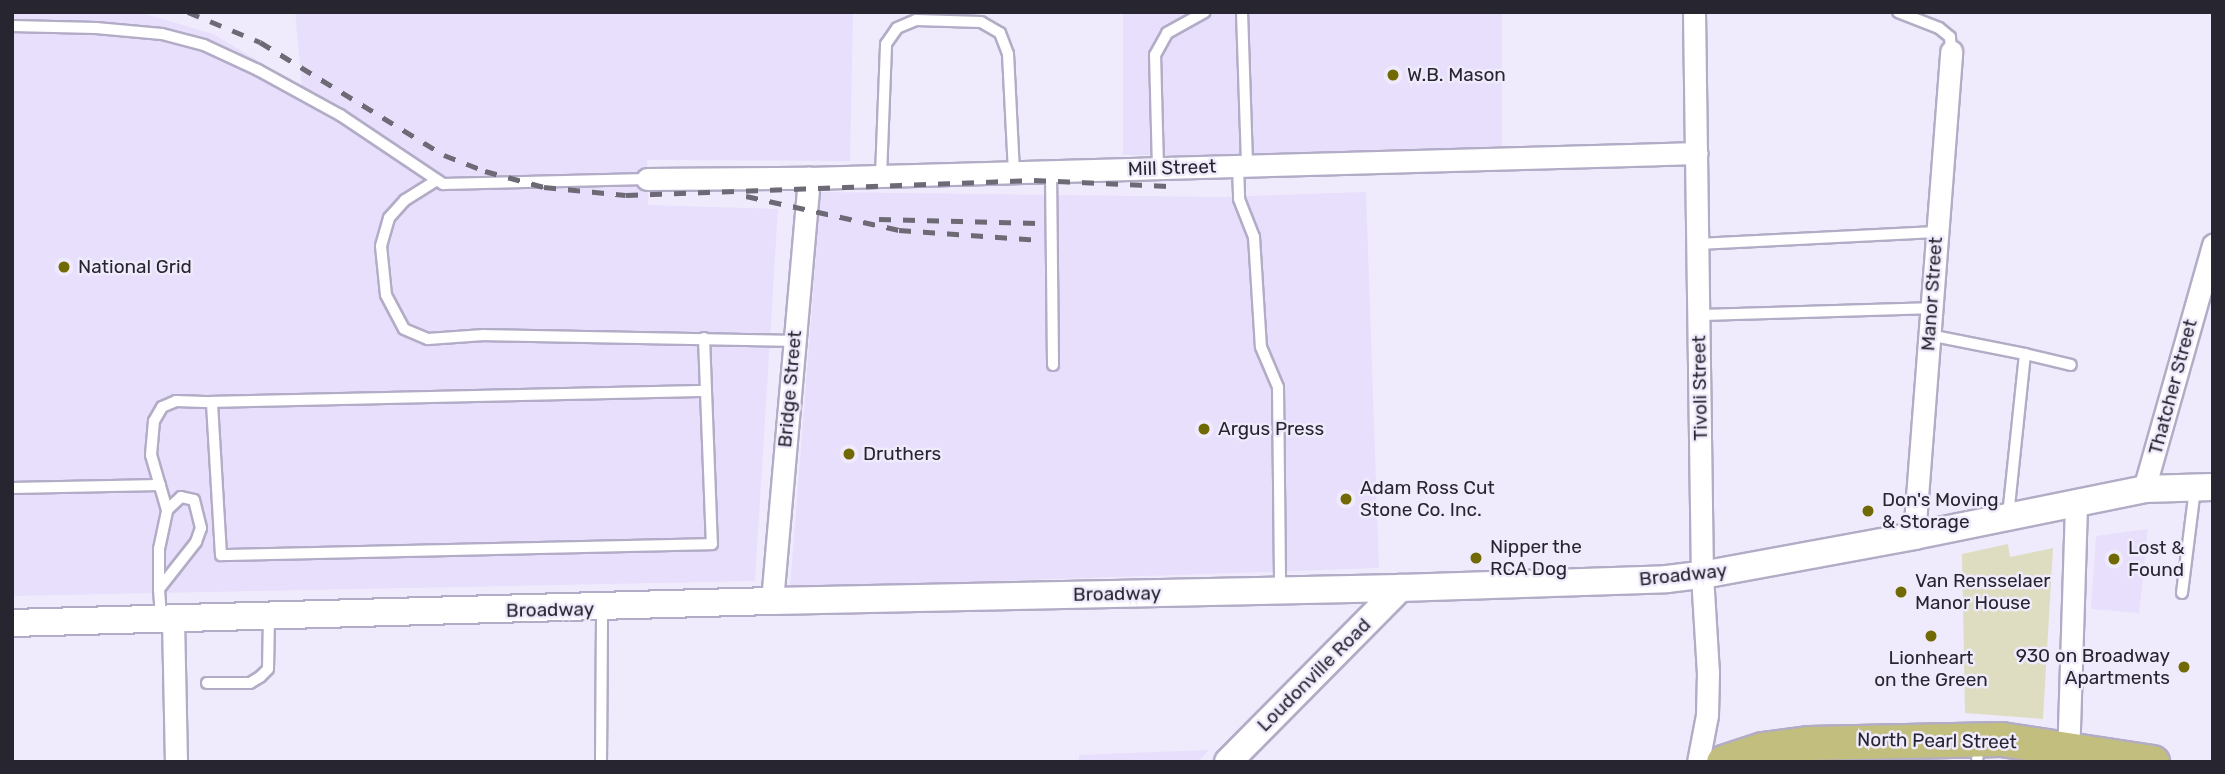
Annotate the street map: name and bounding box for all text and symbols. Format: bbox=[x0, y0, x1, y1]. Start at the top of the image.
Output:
place label: W.B. Mason bbox=[1407, 64, 1506, 86]
marker: W.B. Mason bbox=[1385, 67, 1401, 83]
street label: Mill Street bbox=[1127, 155, 1217, 181]
street label: Manor Street bbox=[1917, 236, 1947, 352]
place label: National Grid bbox=[78, 256, 192, 278]
marker: National Grid bbox=[56, 259, 72, 275]
street label: Thatcher Street bbox=[2144, 317, 2202, 457]
street label: Bridge Street bbox=[774, 330, 806, 448]
street label: Tivoli Street bbox=[1688, 335, 1712, 441]
place label: Argus Press bbox=[1218, 418, 1324, 440]
marker: Argus Press bbox=[1196, 421, 1212, 437]
place label: Druthers bbox=[863, 443, 941, 465]
marker: Druthers bbox=[841, 446, 857, 462]
place label: Adam Ross Cut Stone Co. Inc. bbox=[1360, 477, 1495, 521]
place label: Don's Moving & Storage bbox=[1882, 489, 1999, 533]
marker: Adam Ross Cut Stone Co. Inc. bbox=[1338, 491, 1354, 507]
marker: Don's Moving & Storage bbox=[1860, 503, 1876, 519]
place label: Nipper the RCA Dog bbox=[1490, 536, 1583, 580]
place label: Lost & Found bbox=[2128, 537, 2184, 581]
marker: Nipper the RCA Dog bbox=[1468, 550, 1484, 566]
marker: Lost & Found bbox=[2106, 551, 2122, 567]
street label: Broadway bbox=[1638, 559, 1728, 591]
place label: Van Rensselaer Manor House bbox=[1915, 570, 2050, 614]
street label: Broadway bbox=[1073, 582, 1161, 606]
marker: Van Rensselaer Manor House bbox=[1893, 584, 1909, 600]
street label: Broadway bbox=[506, 598, 594, 622]
street label: Loudonville Road bbox=[1253, 614, 1375, 736]
marker: Lionheart on the Green bbox=[1923, 628, 1939, 644]
place label: 930 on Broadway Apartments bbox=[2016, 645, 2170, 689]
place label: Lionheart on the Green bbox=[1874, 647, 1988, 691]
marker: 930 on Broadway Apartments bbox=[2176, 659, 2192, 675]
street label: North Pearl Street bbox=[1857, 728, 2017, 754]

